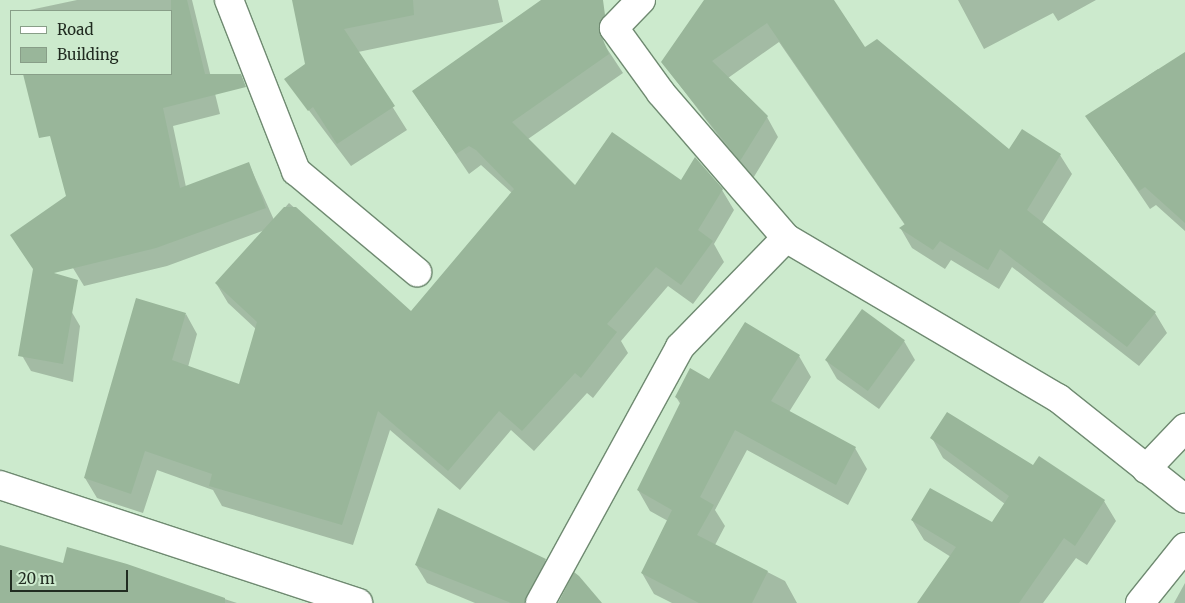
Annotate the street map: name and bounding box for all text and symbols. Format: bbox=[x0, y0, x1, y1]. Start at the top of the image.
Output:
legend bbox=[10, 10, 172, 75]
text: Road bbox=[57, 20, 93, 39]
text: Building bbox=[57, 45, 119, 64]
scale bar bbox=[12, 560, 130, 592]
text: 20 m bbox=[18, 569, 55, 588]

